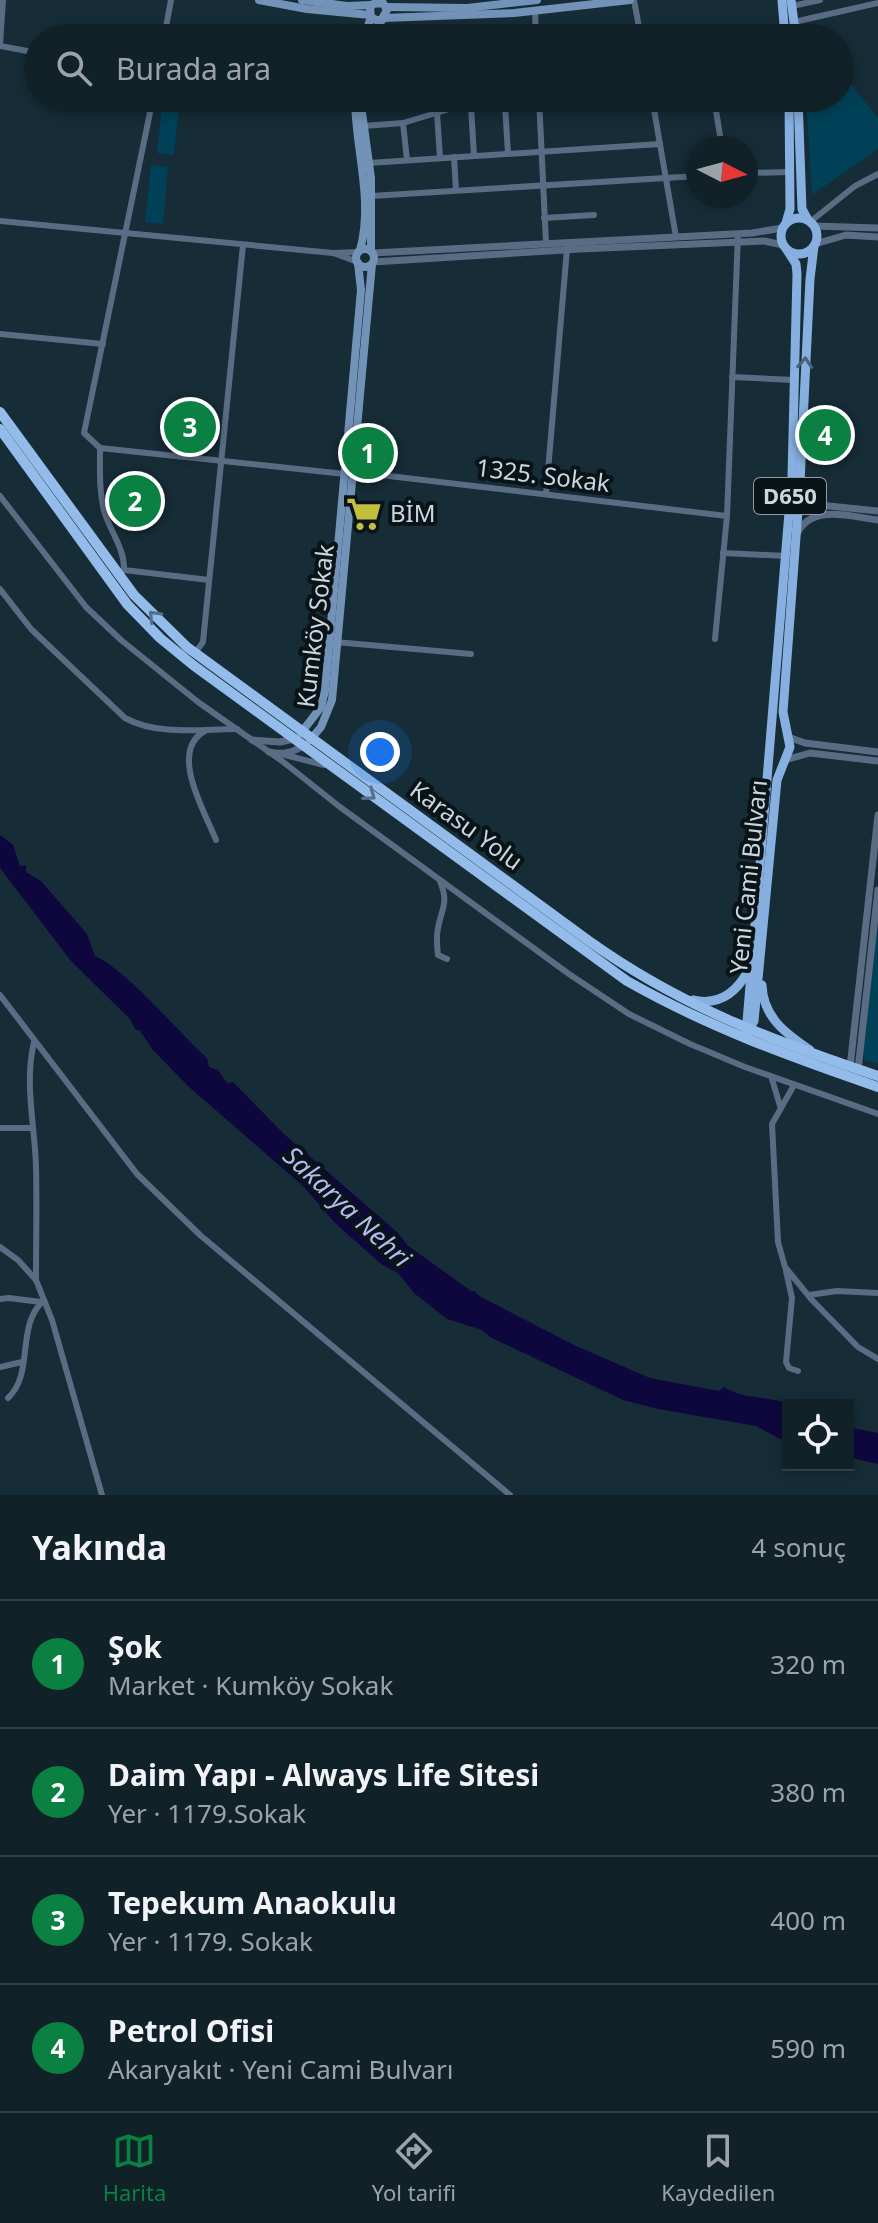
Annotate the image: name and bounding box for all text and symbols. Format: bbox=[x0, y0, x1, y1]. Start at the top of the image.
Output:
search box bbox=[24, 24, 854, 112]
icon: search bbox=[52, 46, 96, 90]
text: Burada ara bbox=[116, 48, 271, 89]
north arrow bbox=[686, 136, 758, 208]
one-way arrow bbox=[796, 356, 813, 369]
pin: 3 bbox=[164, 397, 216, 457]
pin: 4 bbox=[799, 405, 851, 465]
pin: 1 bbox=[342, 423, 394, 483]
street label: 1325. Sokak bbox=[474, 450, 612, 499]
pin: 2 bbox=[109, 471, 161, 531]
road number: D650 bbox=[754, 478, 826, 514]
supermarket icon: BİM bbox=[345, 495, 383, 533]
place label: BİM bbox=[390, 496, 436, 529]
street label: Kumköy Sokak bbox=[288, 542, 341, 709]
one-way arrow bbox=[149, 611, 163, 625]
your location bbox=[360, 732, 400, 772]
street label: Karasu Yolu bbox=[404, 773, 530, 877]
street label: Yeni Cami Bulvarı bbox=[721, 778, 774, 976]
one-way arrow bbox=[362, 785, 376, 799]
water label: Sakarya Nehri bbox=[276, 1138, 421, 1276]
map controls bbox=[782, 1399, 854, 1471]
button: locate bbox=[782, 1399, 854, 1471]
text: Yakında bbox=[32, 1524, 167, 1570]
text: 4 sonuç bbox=[752, 1529, 846, 1565]
text: Şok bbox=[108, 1626, 162, 1667]
text: 1 bbox=[51, 1646, 65, 1682]
text: 320 m bbox=[770, 1646, 846, 1682]
text: Market · Kumköy Sokak bbox=[108, 1667, 393, 1703]
text: Daim Yapı - Always Life Sitesi bbox=[108, 1754, 539, 1795]
text: 2 bbox=[51, 1774, 65, 1810]
text: 380 m bbox=[770, 1774, 846, 1810]
text: Yer · 1179.Sokak bbox=[108, 1795, 306, 1831]
text: Tepekum Anaokulu bbox=[108, 1882, 397, 1923]
text: 3 bbox=[51, 1902, 65, 1938]
text: 400 m bbox=[770, 1902, 846, 1938]
text: Yer · 1179. Sokak bbox=[108, 1923, 313, 1959]
text: Petrol Ofisi bbox=[108, 2010, 274, 2051]
text: 4 bbox=[51, 2030, 65, 2066]
text: 590 m bbox=[770, 2030, 846, 2066]
text: Akaryakıt · Yeni Cami Bulvarı bbox=[108, 2051, 453, 2087]
tab: Harita bbox=[103, 2129, 166, 2207]
tab: Yol tarifi bbox=[372, 2129, 456, 2207]
tab: Kaydedilen bbox=[661, 2129, 775, 2207]

